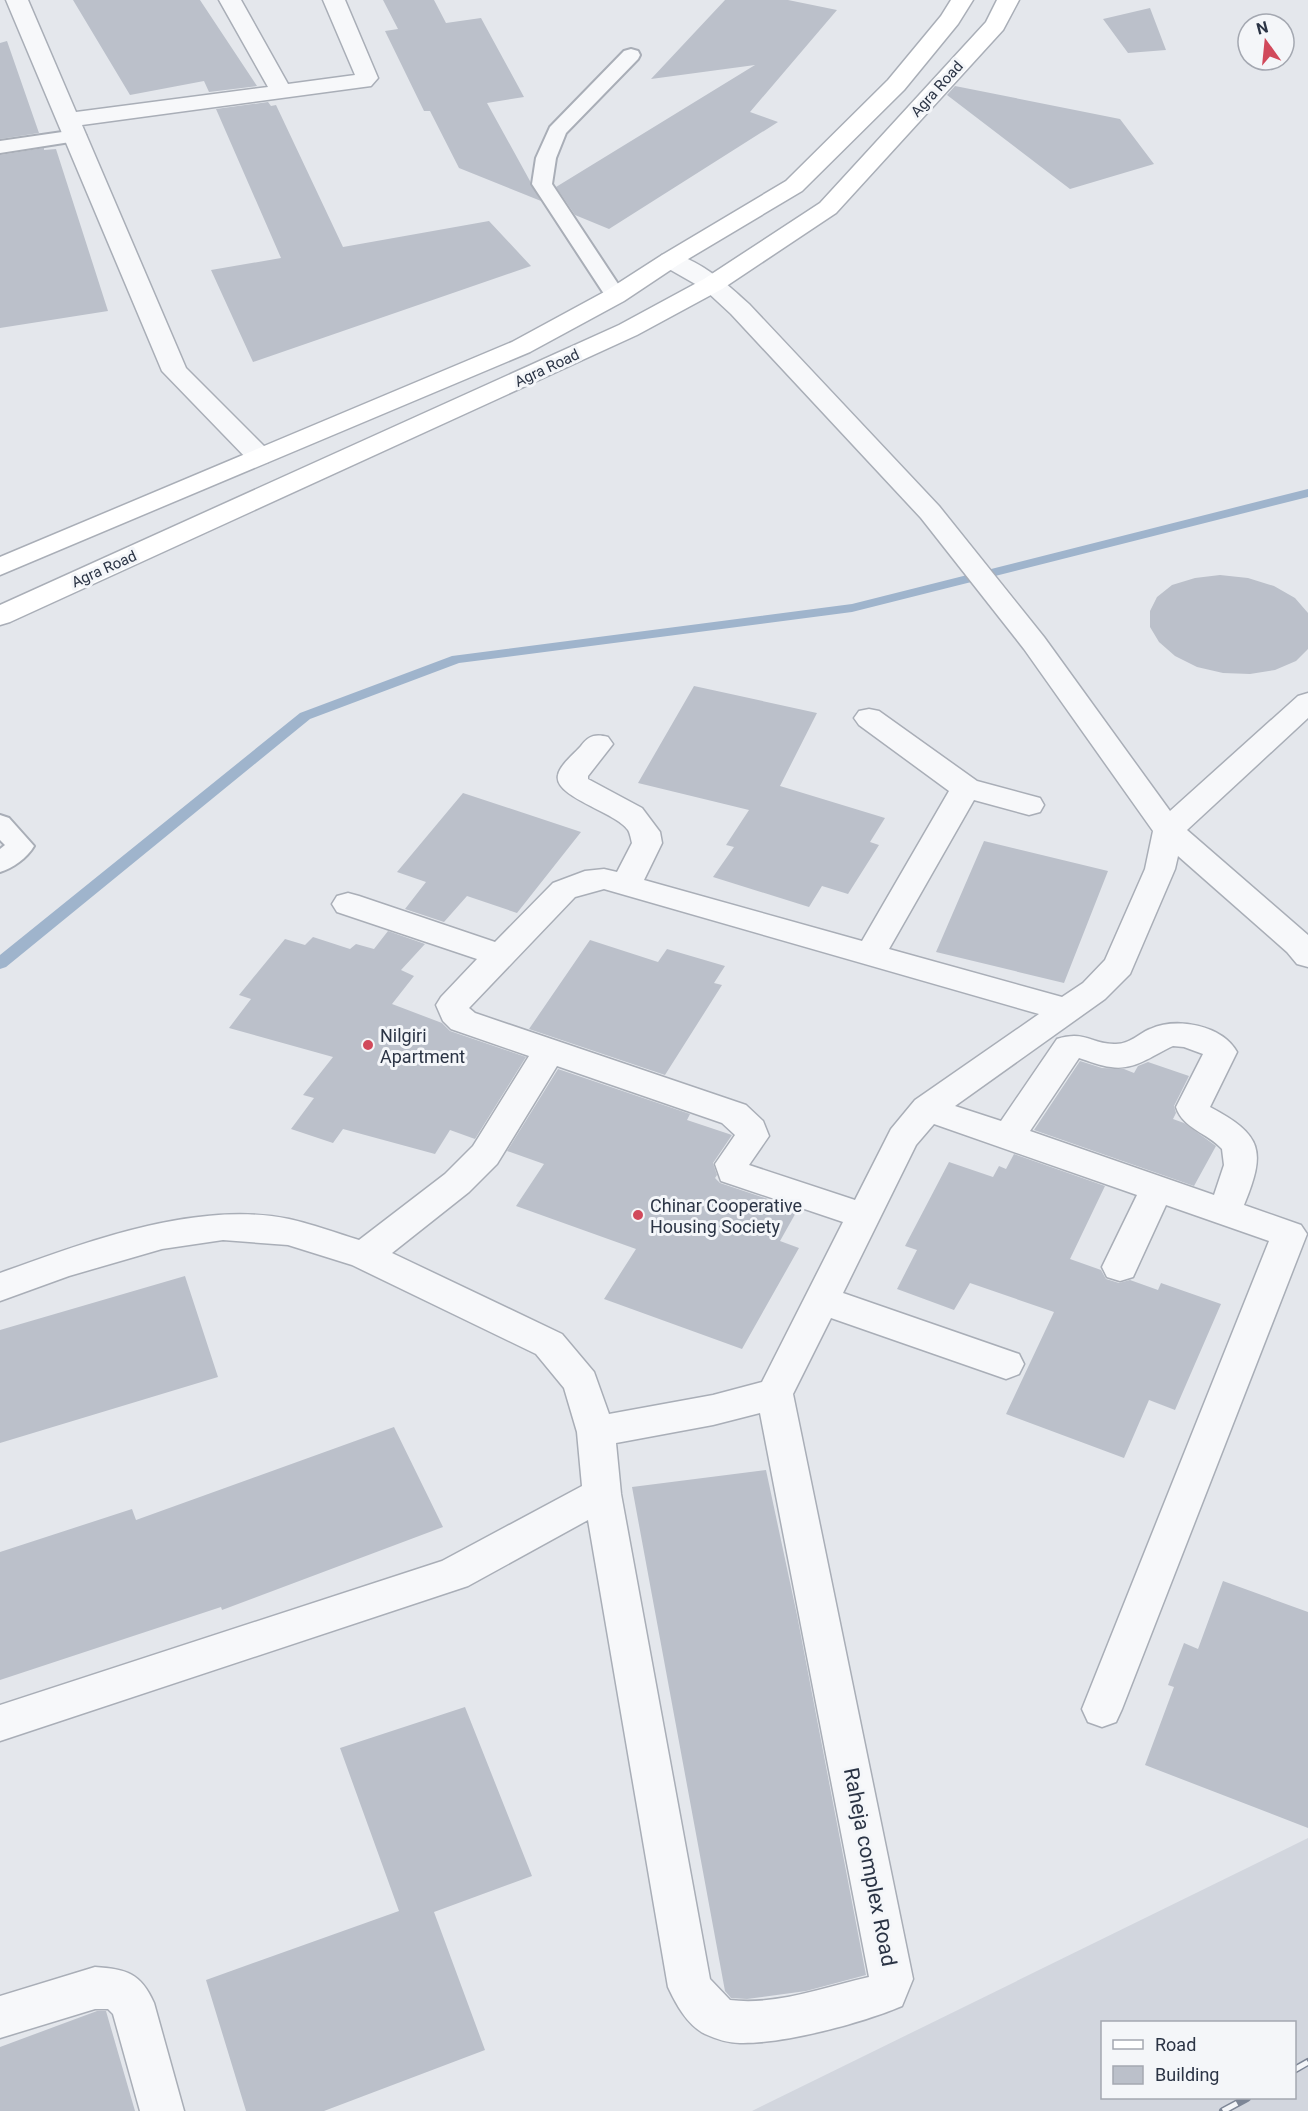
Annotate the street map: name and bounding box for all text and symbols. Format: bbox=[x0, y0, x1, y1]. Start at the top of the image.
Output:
north arrow bbox=[1236, 12, 1296, 72]
text: N bbox=[1254, 17, 1270, 39]
street label: Agra Road bbox=[907, 57, 967, 121]
street label: Agra Road bbox=[512, 345, 582, 391]
street label: Agra Road bbox=[69, 547, 139, 591]
place label: Nilgiri Apartment bbox=[380, 1025, 465, 1067]
marker: Nilgiri Apartment bbox=[361, 1038, 375, 1052]
place label: Chinar Cooperative Housing Society bbox=[650, 1195, 802, 1237]
marker: Chinar Cooperative Housing Society bbox=[631, 1208, 645, 1222]
street label: Raheja complex Road bbox=[839, 1766, 901, 1968]
legend bbox=[1101, 2021, 1296, 2099]
text: Road bbox=[1155, 2034, 1196, 2055]
text: Building bbox=[1155, 2064, 1219, 2085]

